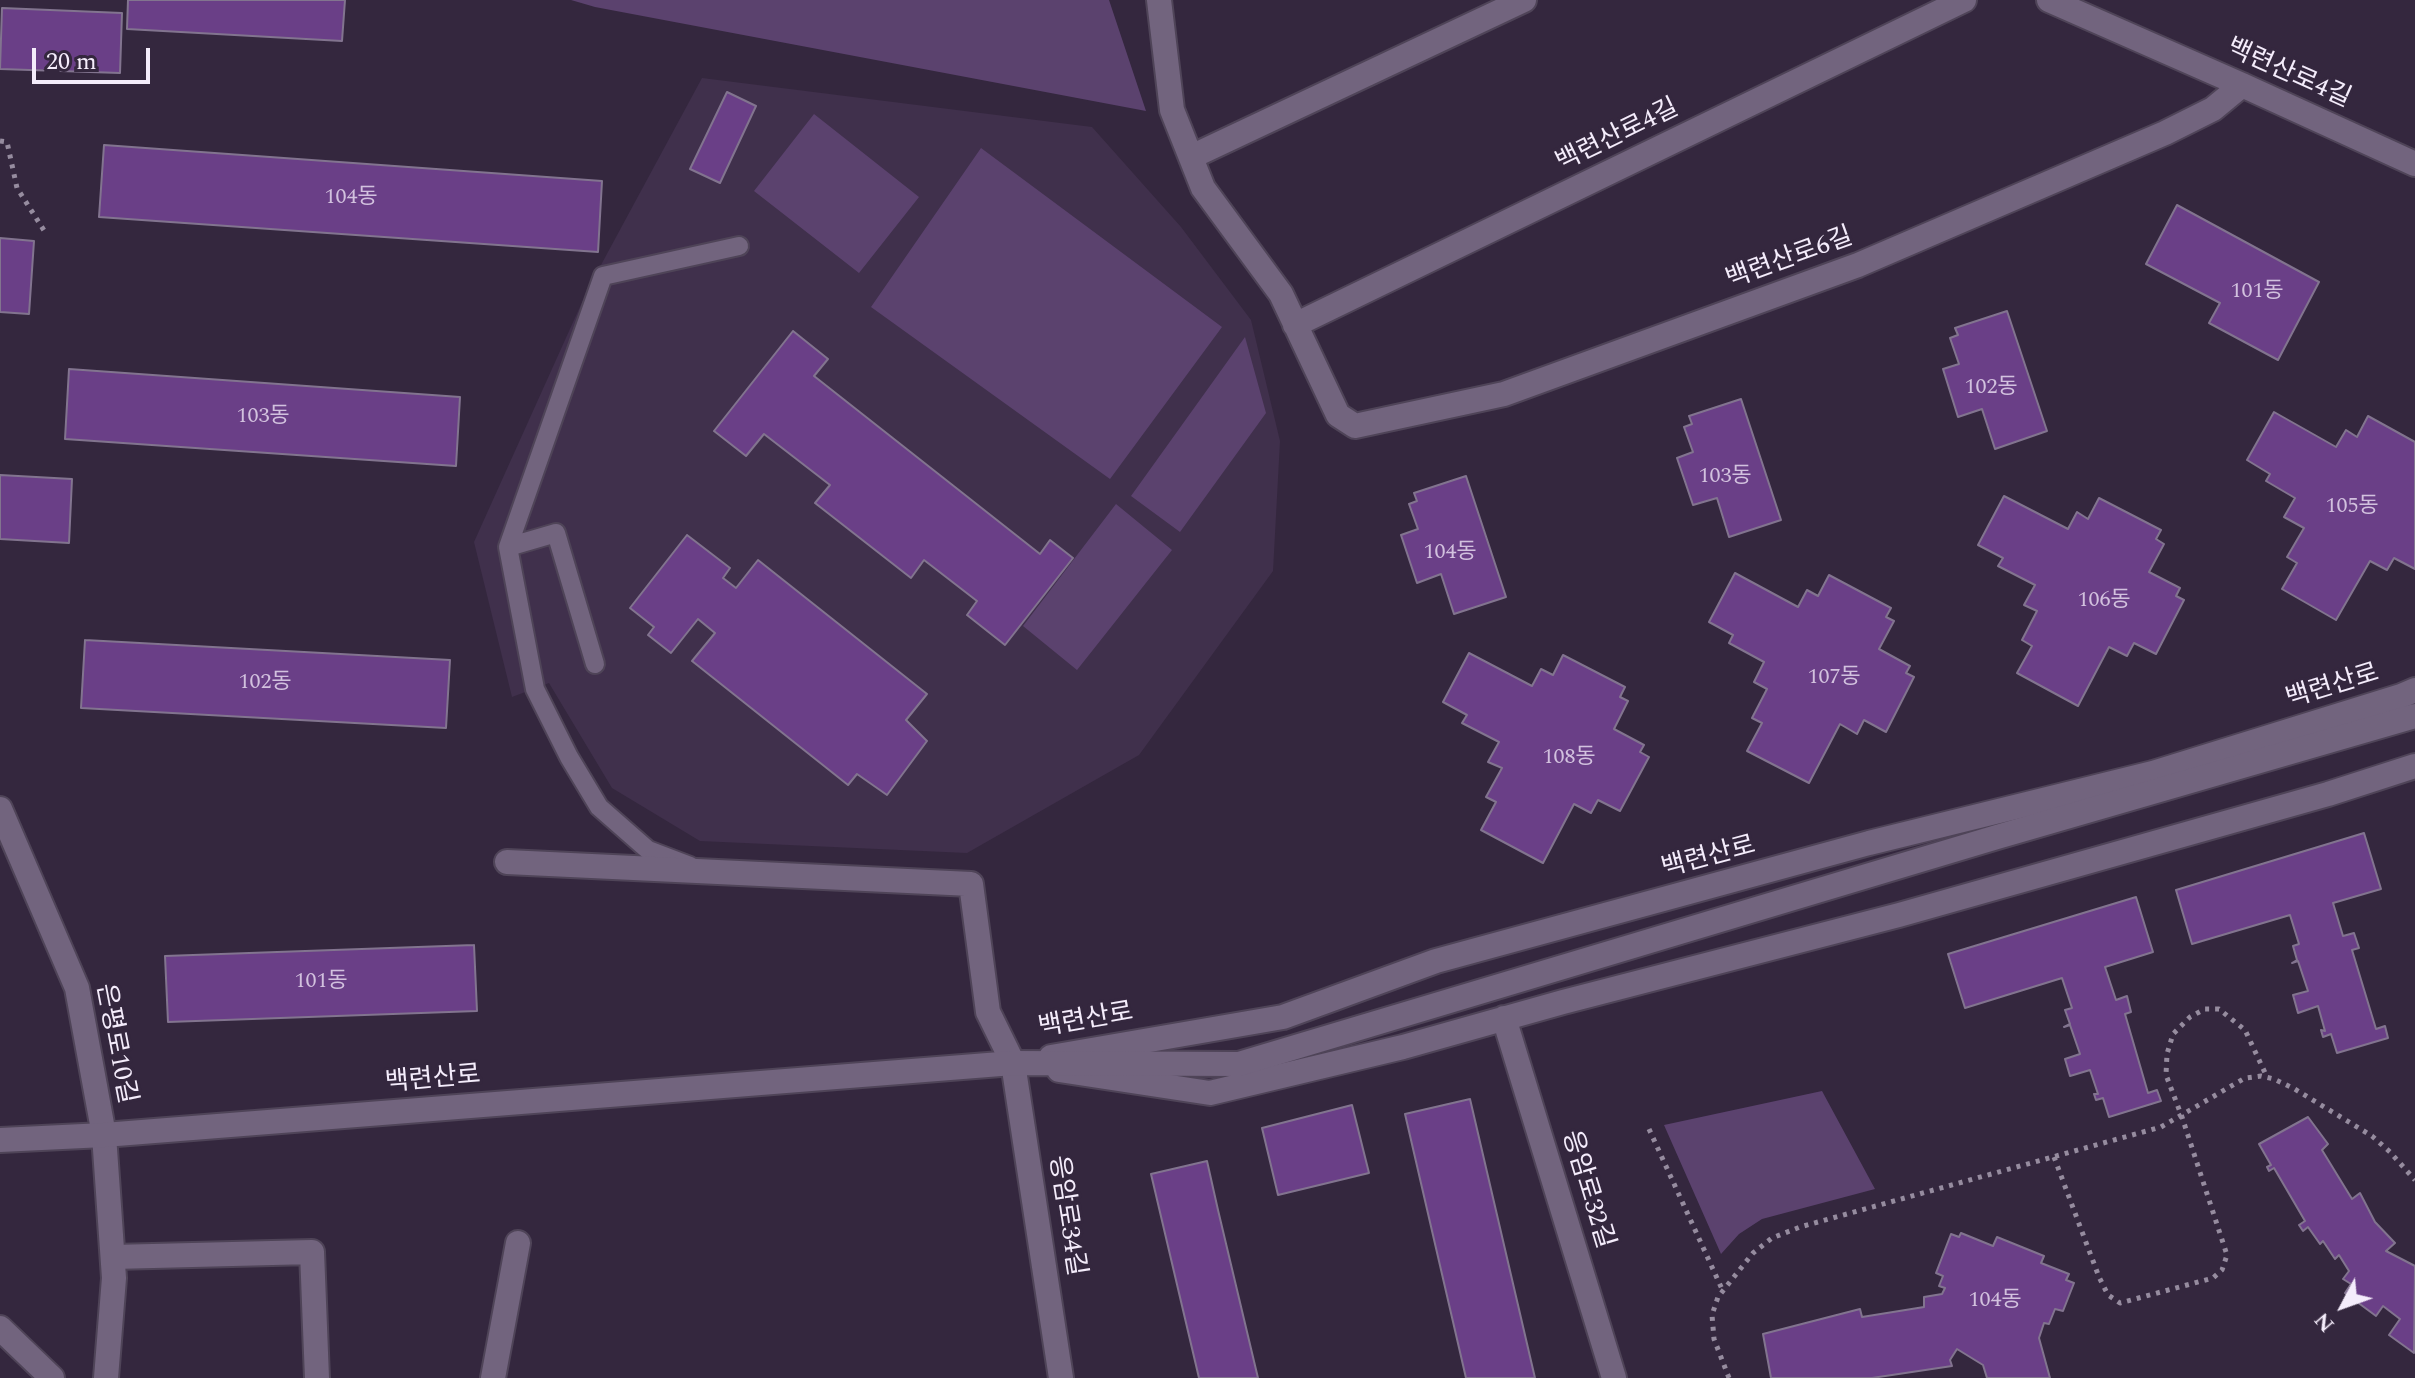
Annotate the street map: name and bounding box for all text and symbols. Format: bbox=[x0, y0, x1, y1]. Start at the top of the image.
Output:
scale bar bbox=[36, 32, 154, 82]
street label: 백련산로4길 bbox=[2221, 34, 2355, 116]
text: 20 m bbox=[46, 44, 97, 80]
street label: 백련산로4길 bbox=[1552, 94, 1684, 180]
house number: 104동 bbox=[324, 186, 378, 212]
street label: 백련산로6길 bbox=[1722, 223, 1858, 297]
house number: 101동 bbox=[2230, 280, 2284, 306]
house number: 102동 bbox=[1964, 376, 2018, 402]
house number: 103동 bbox=[236, 405, 290, 431]
house number: 103동 bbox=[1698, 465, 1752, 491]
house number: 105동 bbox=[2325, 495, 2379, 521]
house number: 104동 bbox=[1423, 541, 1477, 567]
house number: 106동 bbox=[2077, 589, 2131, 615]
street label: 백련산로 bbox=[2283, 659, 2383, 717]
house number: 107동 bbox=[1807, 666, 1861, 692]
house number: 102동 bbox=[238, 671, 292, 697]
house number: 108동 bbox=[1542, 746, 1596, 772]
street label: 백련산로 bbox=[1659, 832, 1759, 886]
house number: 101동 bbox=[294, 970, 348, 996]
street label: 은평로10길 bbox=[87, 981, 141, 1107]
street label: 백련산로 bbox=[1036, 998, 1136, 1046]
street label: 백련산로 bbox=[384, 1061, 482, 1101]
street label: 응암로32길 bbox=[1553, 1127, 1619, 1253]
street label: 응암로34길 bbox=[1040, 1153, 1090, 1279]
north arrow bbox=[2303, 1266, 2383, 1346]
house number: 104동 bbox=[1968, 1289, 2022, 1315]
text: N bbox=[2306, 1304, 2343, 1340]

